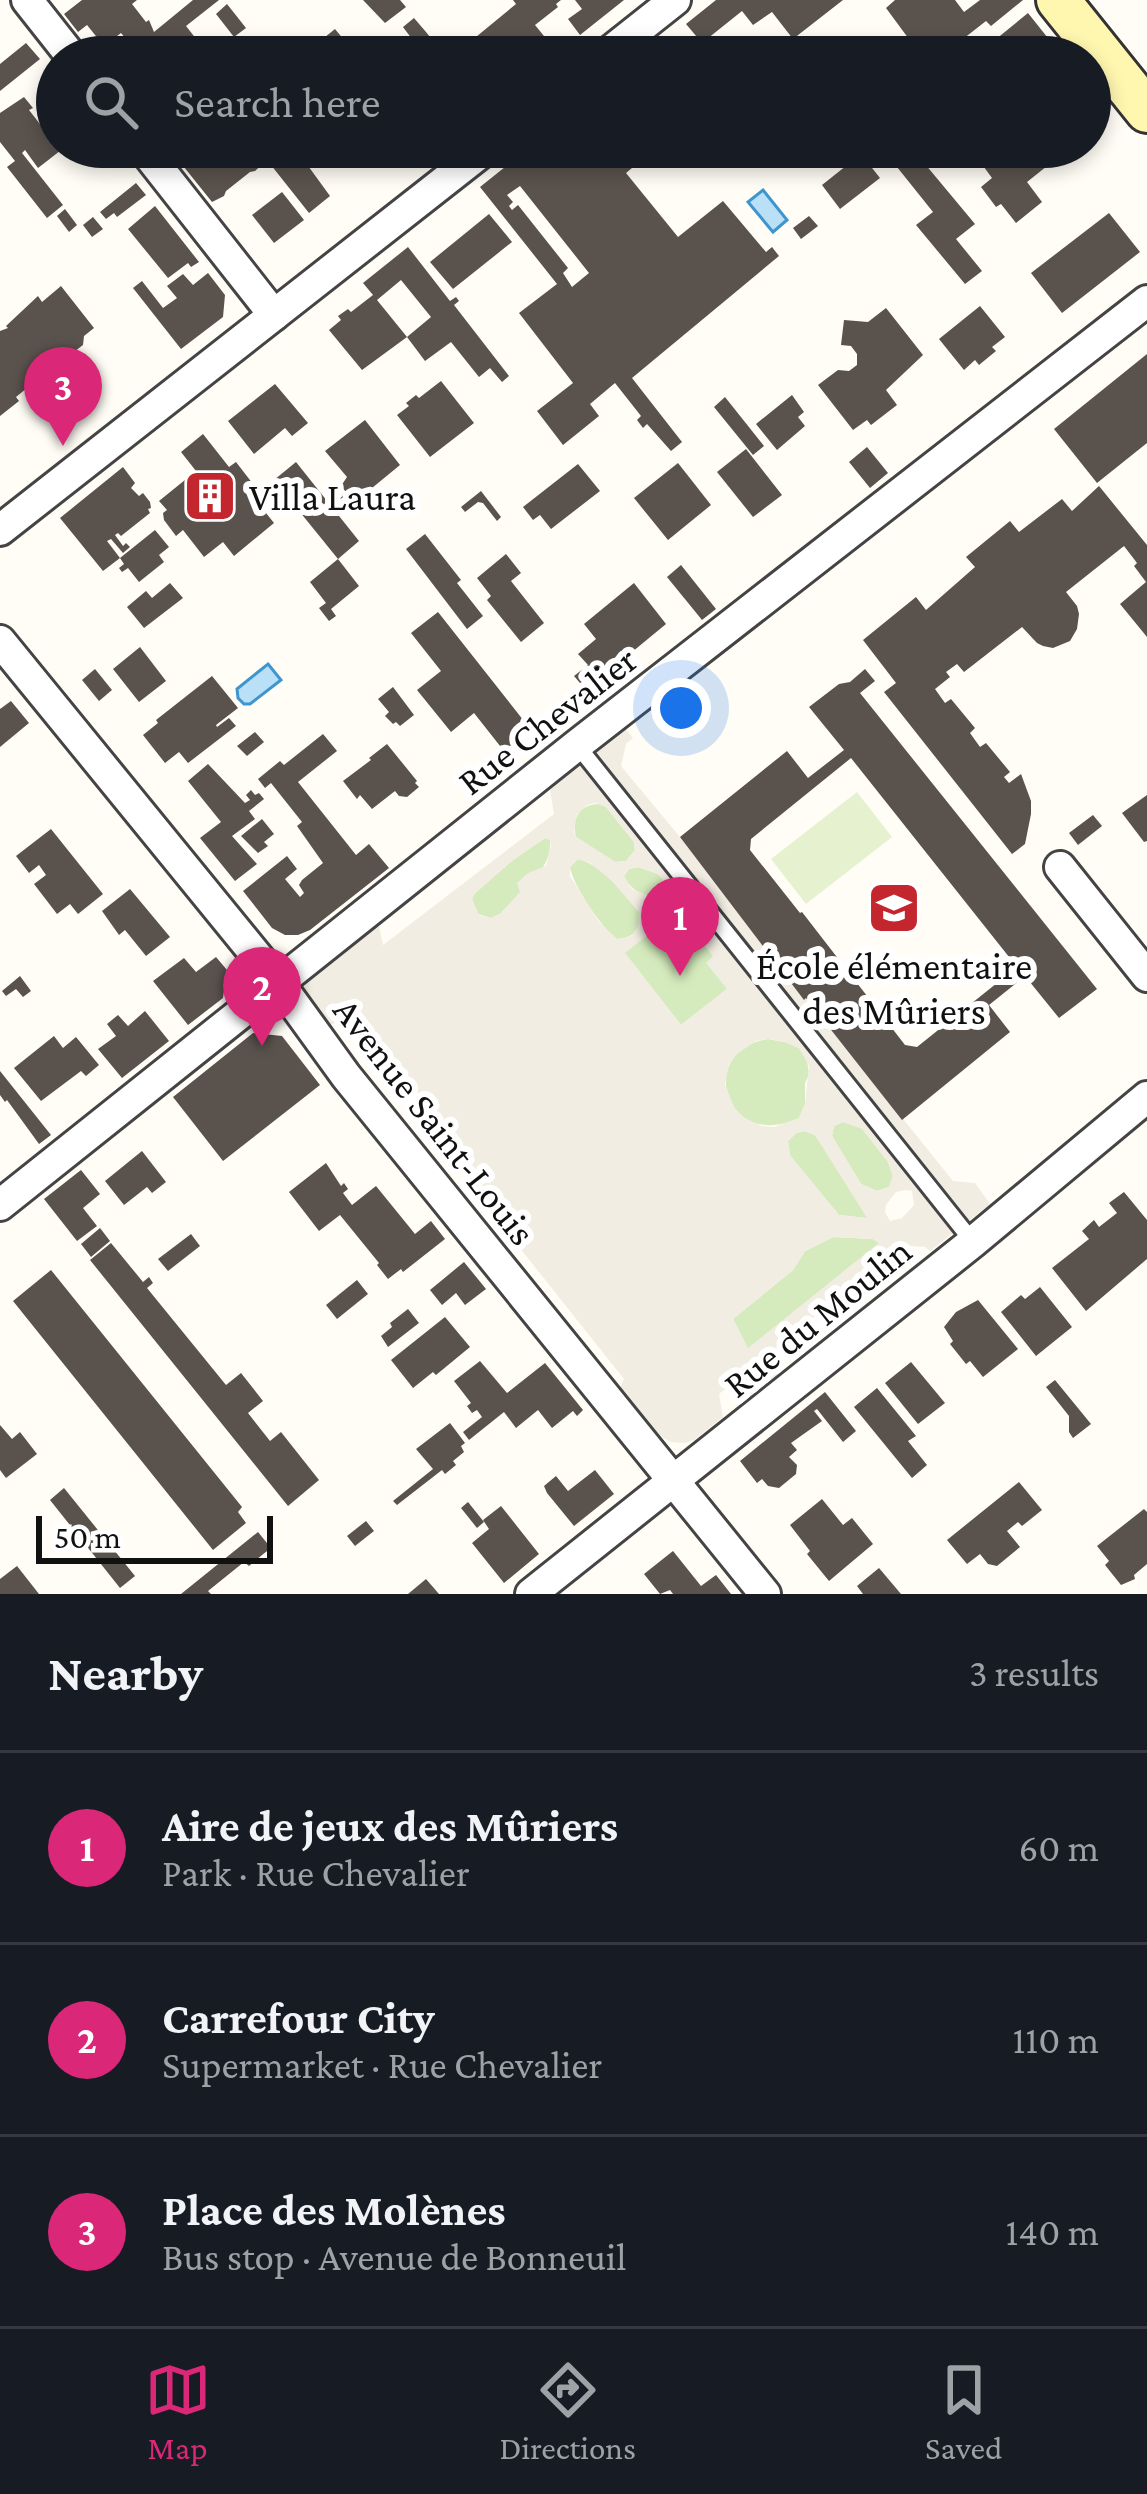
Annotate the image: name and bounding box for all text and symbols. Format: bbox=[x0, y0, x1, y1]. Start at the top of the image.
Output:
search box bbox=[36, 36, 1111, 168]
icon: search bbox=[78, 69, 144, 135]
text: Search here bbox=[174, 77, 381, 127]
pin: 3 bbox=[24, 347, 102, 446]
building icon: Villa Laura bbox=[182, 468, 238, 524]
place label: Villa Laura bbox=[249, 475, 416, 518]
street label: Rue Chevalier bbox=[449, 637, 645, 803]
your location bbox=[651, 678, 711, 738]
pin: 1 bbox=[641, 877, 719, 976]
school or university icon: École élémentaire des Mûriers bbox=[866, 880, 922, 936]
place label: École élémentaire des Mûriers bbox=[756, 944, 1032, 1032]
pin: 2 bbox=[223, 947, 301, 1046]
street label: Avenue Saint-Louis bbox=[325, 989, 545, 1253]
street label: Rue du Moulin bbox=[715, 1228, 919, 1406]
scale bar bbox=[36, 1510, 273, 1563]
text: 50 m bbox=[54, 1518, 121, 1555]
text: Nearby bbox=[48, 1644, 203, 1701]
text: 3 results bbox=[969, 1651, 1099, 1694]
text: Aire de jeux des Mûriers bbox=[162, 1801, 618, 1851]
text: 1 bbox=[80, 1826, 94, 1869]
text: 60 m bbox=[1018, 1826, 1099, 1869]
text: Park · Rue Chevalier bbox=[162, 1851, 470, 1894]
text: Carrefour City bbox=[162, 1993, 435, 2043]
text: 2 bbox=[77, 2018, 97, 2061]
text: 110 m bbox=[1012, 2018, 1099, 2061]
text: Supermarket · Rue Chevalier bbox=[162, 2043, 602, 2086]
text: Place des Molènes bbox=[162, 2185, 506, 2235]
text: 3 bbox=[77, 2210, 97, 2253]
text: 140 m bbox=[1005, 2210, 1099, 2253]
text: Bus stop · Avenue de Bonneuil bbox=[162, 2235, 626, 2278]
tab: Map bbox=[145, 2357, 211, 2466]
tab: Directions bbox=[500, 2357, 636, 2466]
tab: Saved bbox=[925, 2357, 1002, 2466]

